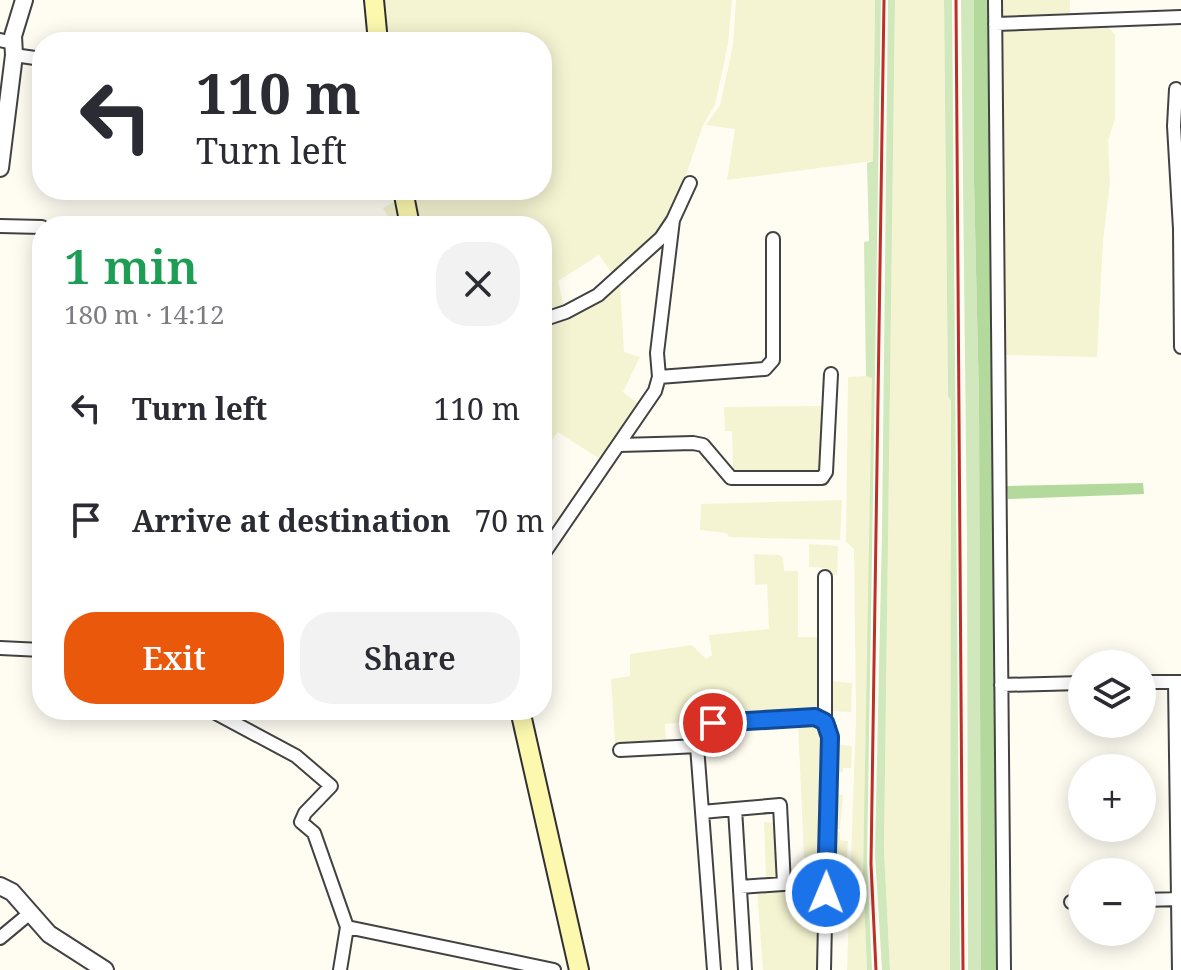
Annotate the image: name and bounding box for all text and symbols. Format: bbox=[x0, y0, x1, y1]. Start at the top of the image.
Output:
text: 110 m bbox=[196, 54, 361, 130]
icon: left bbox=[64, 64, 168, 168]
text: Turn left bbox=[196, 126, 347, 175]
text: 1 min bbox=[64, 233, 198, 298]
button: close bbox=[436, 242, 520, 326]
text: 180 m · 14:12 bbox=[64, 296, 225, 332]
icon: left bbox=[64, 386, 108, 430]
text: Turn left bbox=[132, 388, 267, 429]
text: 110 m bbox=[434, 388, 520, 429]
icon: arrive bbox=[64, 498, 108, 542]
text: Arrive at destination bbox=[132, 500, 451, 541]
text: 70 m bbox=[475, 500, 544, 541]
button: Exit bbox=[64, 612, 284, 704]
button: Share bbox=[300, 612, 520, 704]
map controls bbox=[1068, 650, 1156, 946]
button: layers bbox=[1068, 650, 1156, 738]
pin bbox=[679, 689, 747, 757]
icon: arrive bbox=[691, 701, 735, 745]
button: + bbox=[1068, 754, 1156, 842]
position arrow bbox=[784, 851, 868, 935]
button: − bbox=[1068, 858, 1156, 946]

